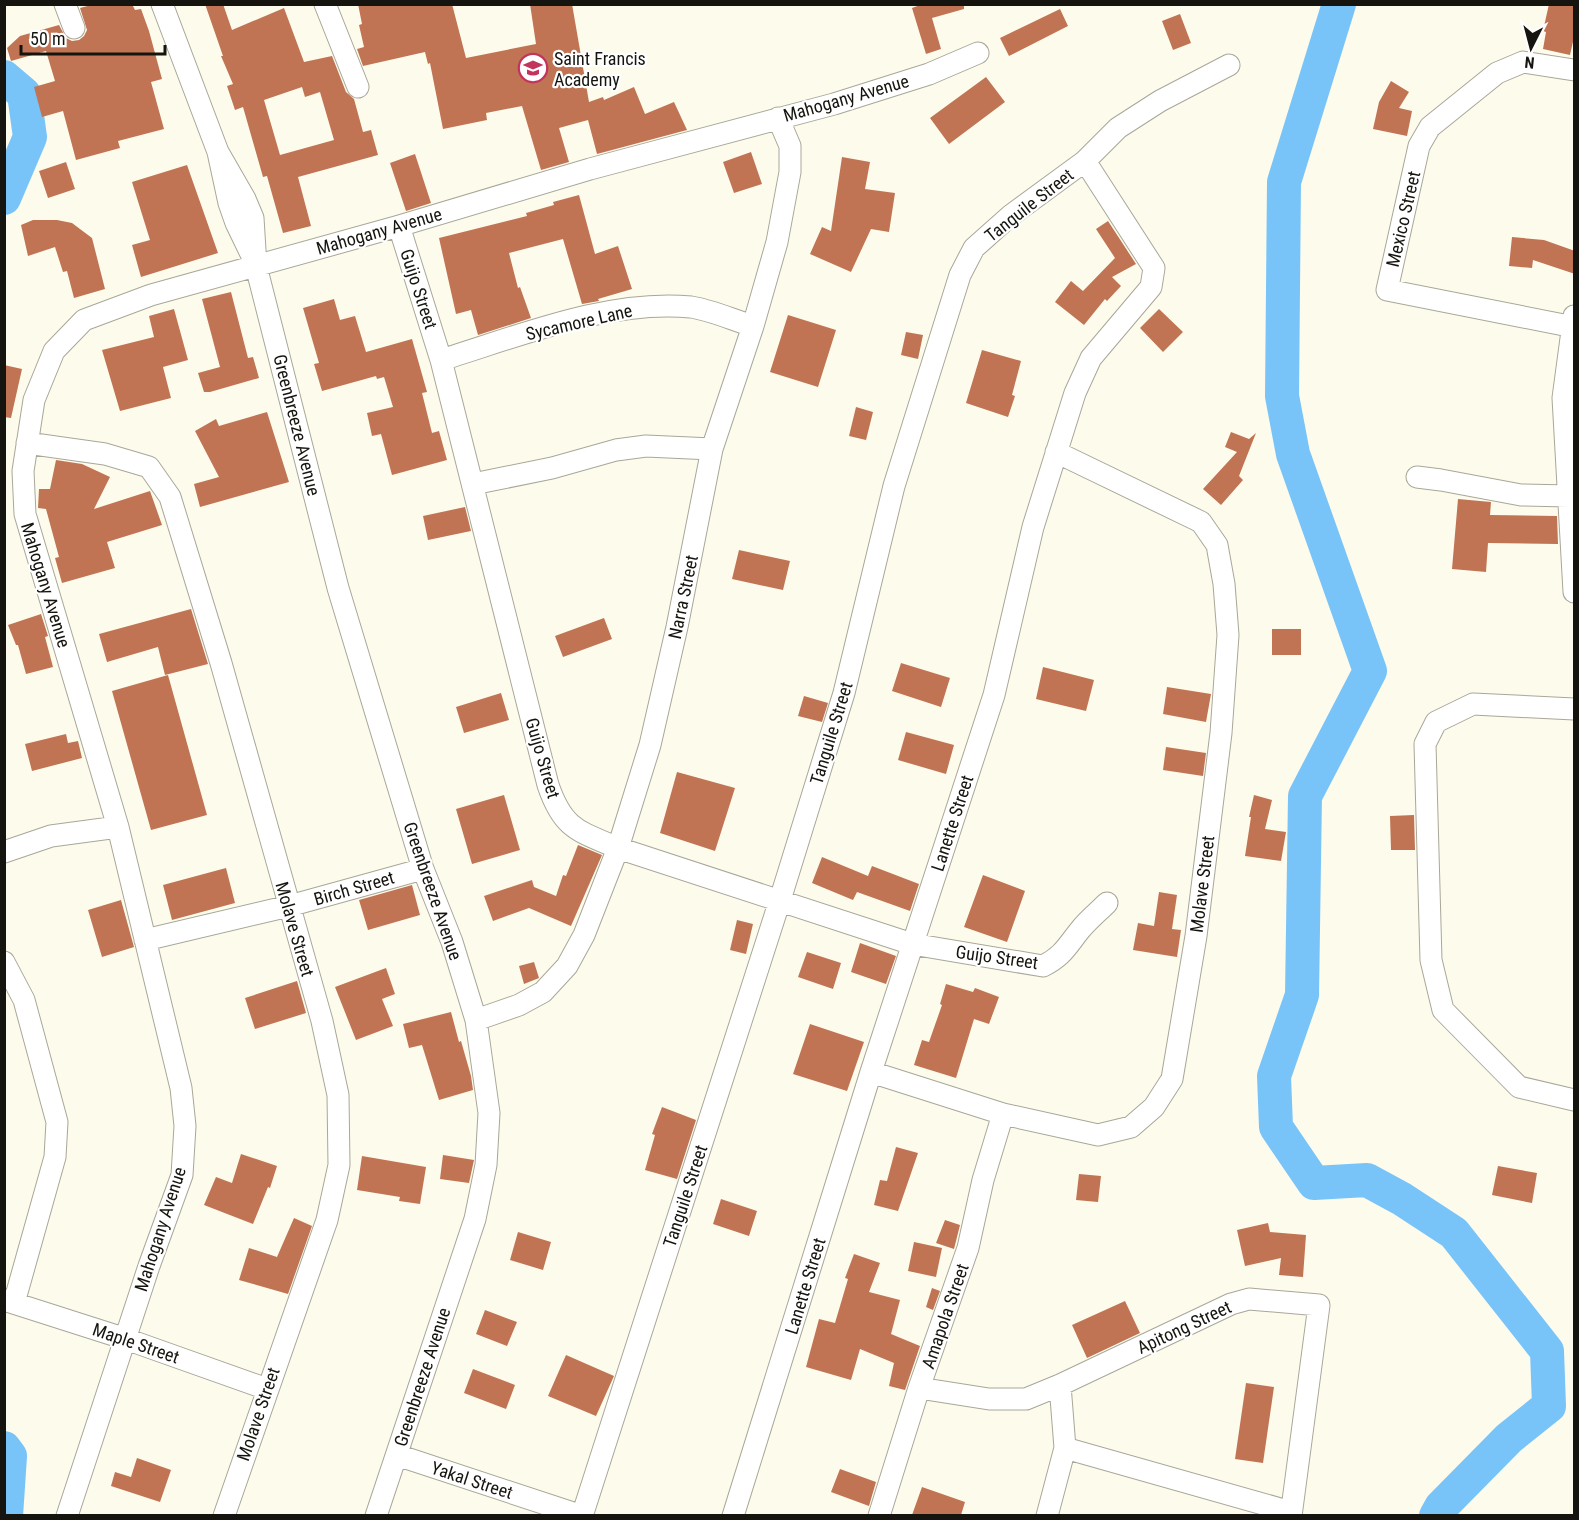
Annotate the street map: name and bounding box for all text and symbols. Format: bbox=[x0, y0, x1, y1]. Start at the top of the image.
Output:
scale bar bbox=[21, 18, 165, 56]
north arrow bbox=[1501, 18, 1561, 78]
text: 50 m bbox=[30, 28, 65, 49]
place label: Saint Francis Academy bbox=[554, 48, 646, 90]
school or university icon: Saint Francis Academy bbox=[517, 52, 549, 84]
text: N bbox=[1524, 52, 1535, 72]
street label: Mahogany Avenue bbox=[781, 70, 911, 126]
street label: Tanguile Street bbox=[981, 164, 1077, 246]
street label: Mexico Street bbox=[1382, 169, 1424, 269]
street label: Mahogany Avenue bbox=[314, 203, 444, 259]
street label: Guijo Street bbox=[396, 246, 442, 332]
street label: Sycamore Lane bbox=[524, 300, 634, 344]
street label: Greenbreeze Avenue bbox=[269, 352, 325, 498]
street label: Mahogany Avenue bbox=[17, 520, 75, 650]
street label: Narra Street bbox=[664, 553, 702, 641]
street label: Tanguile Street bbox=[805, 679, 857, 787]
street label: Guijo Street bbox=[521, 715, 565, 801]
street label: Lanette Street bbox=[927, 772, 977, 874]
street label: Greenbreeze Avenue bbox=[400, 819, 466, 963]
street label: Molave Street bbox=[1186, 834, 1218, 934]
street label: Birch Street bbox=[311, 867, 397, 909]
street label: Molave Street bbox=[271, 879, 319, 979]
street label: Guijo Street bbox=[955, 941, 1039, 973]
street label: Tanguile Street bbox=[659, 1142, 711, 1250]
street label: Mahogany Avenue bbox=[130, 1164, 190, 1294]
street label: Lanette Street bbox=[780, 1235, 830, 1337]
street label: Amapola Street bbox=[917, 1261, 973, 1371]
street label: Apitong Street bbox=[1134, 1296, 1234, 1358]
street label: Greenbreeze Avenue bbox=[390, 1305, 454, 1449]
street label: Maple Street bbox=[90, 1318, 182, 1368]
street label: Molave Street bbox=[232, 1364, 284, 1464]
street label: Yakal Street bbox=[429, 1457, 515, 1503]

